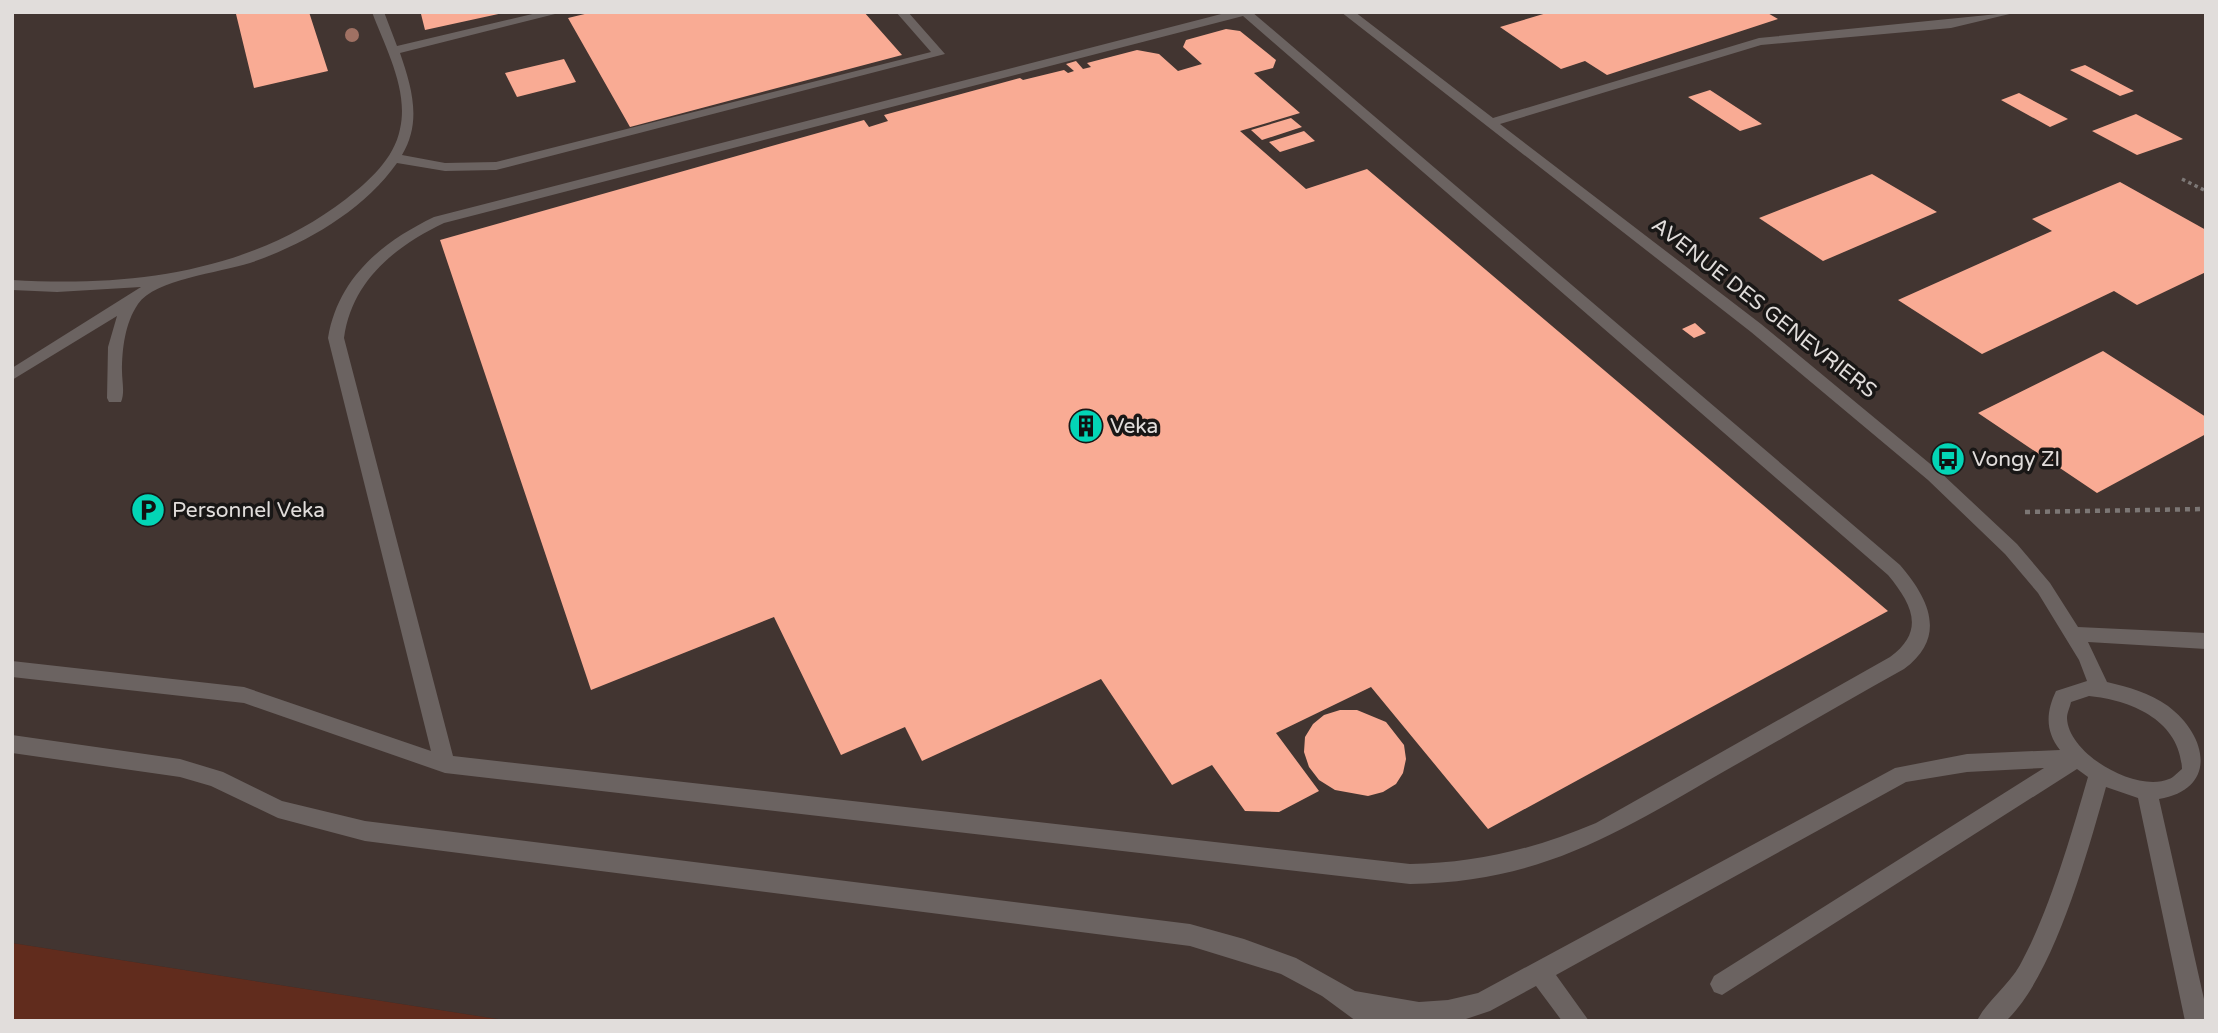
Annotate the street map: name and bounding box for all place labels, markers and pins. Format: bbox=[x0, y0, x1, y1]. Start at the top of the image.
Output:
building icon: Veka bbox=[1067, 407, 1105, 445]
place label: Veka bbox=[1110, 414, 1158, 439]
bus stop icon: Vongy ZI bbox=[1929, 440, 1967, 478]
place label: Vongy ZI bbox=[1972, 447, 2060, 472]
parking icon: Personnel Veka bbox=[129, 491, 167, 529]
place label: Personnel Veka bbox=[172, 498, 325, 523]

